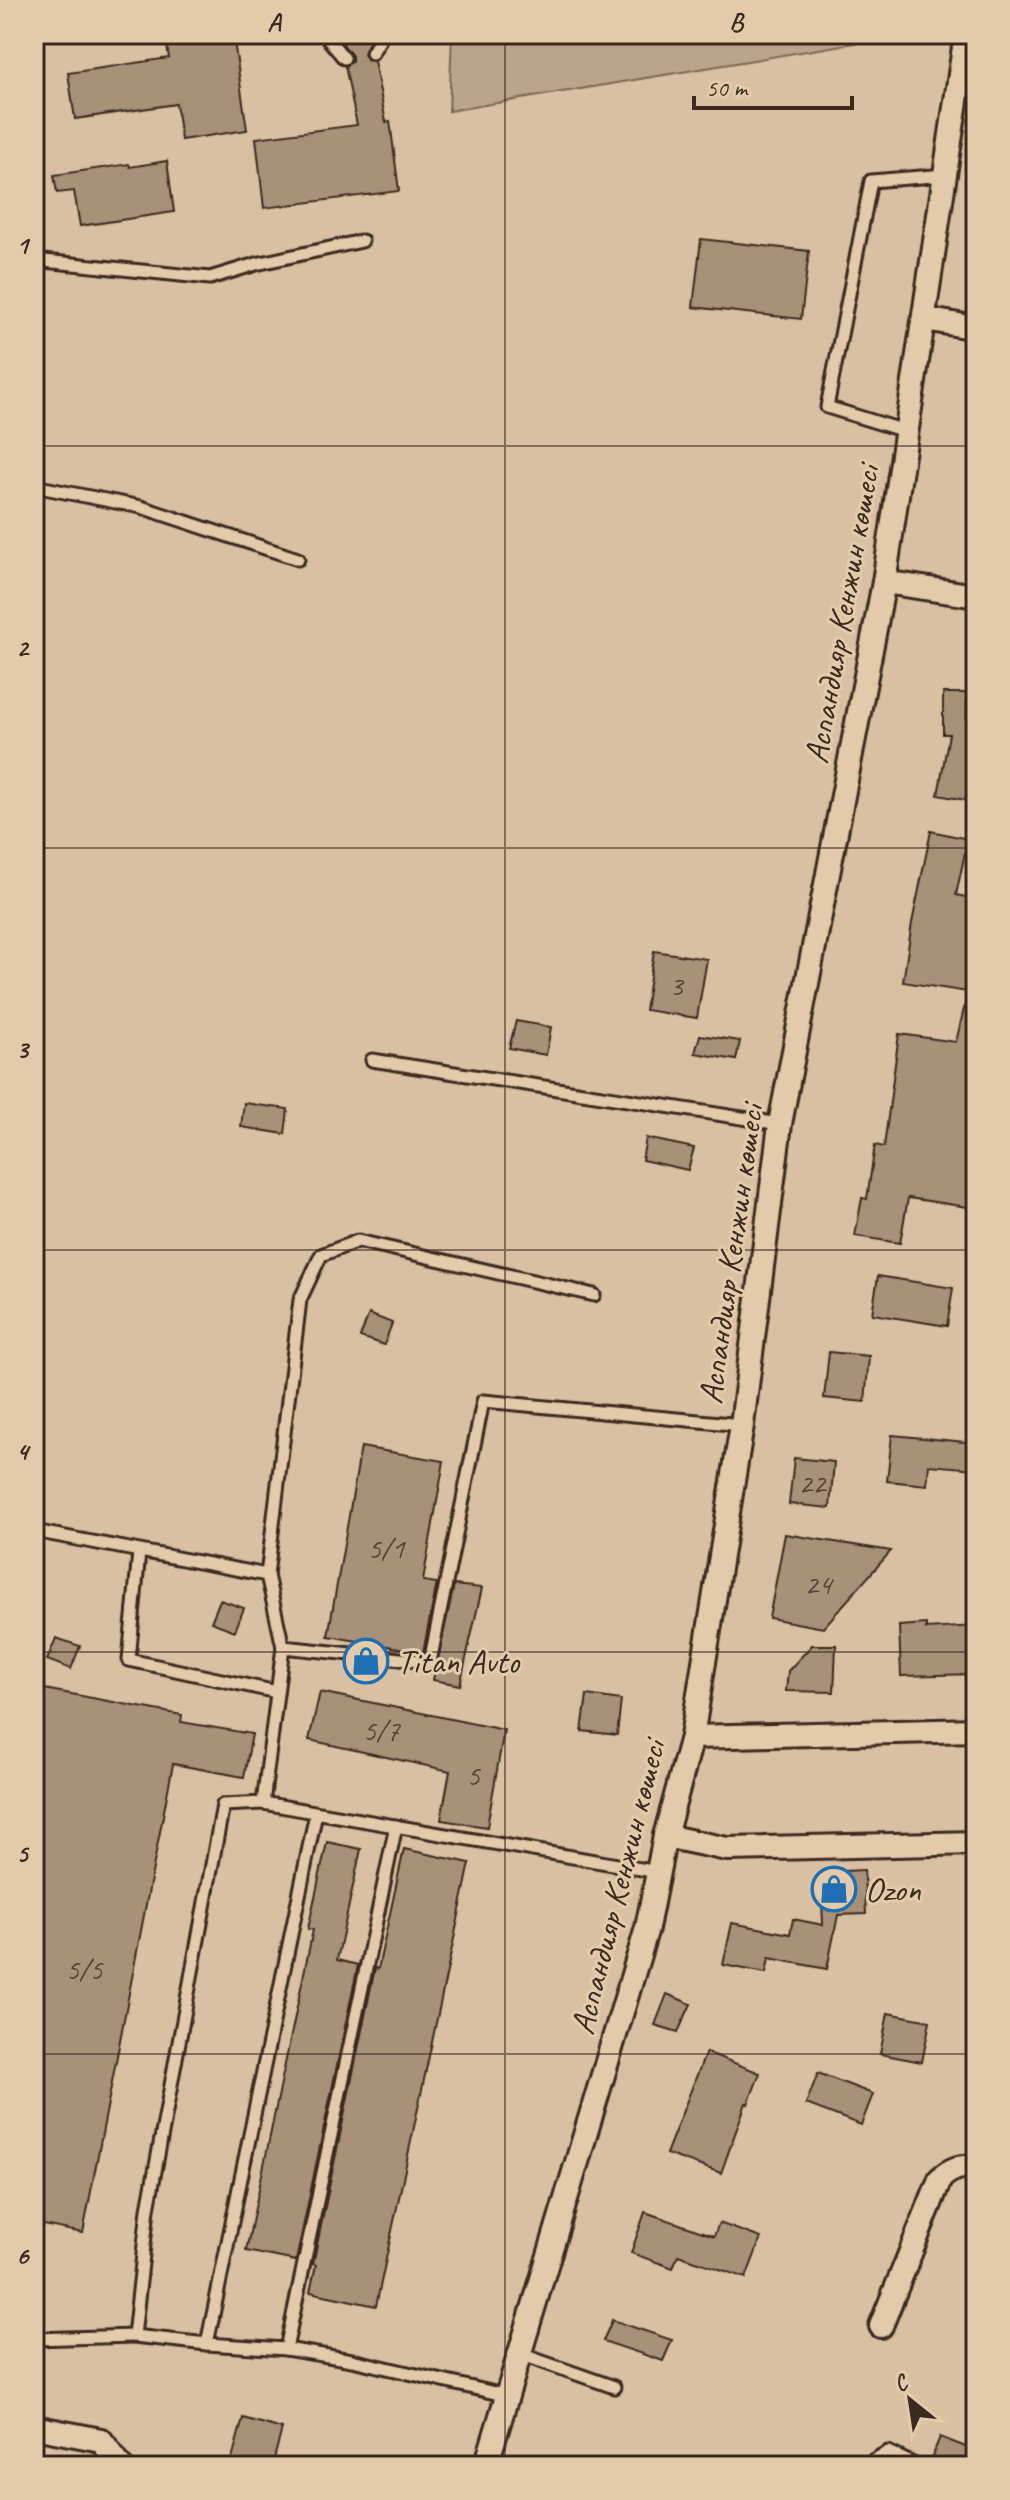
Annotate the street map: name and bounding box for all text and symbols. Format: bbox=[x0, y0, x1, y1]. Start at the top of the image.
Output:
text: A bbox=[267, 6, 282, 39]
text: B bbox=[729, 6, 745, 39]
scale bar bbox=[694, 60, 852, 110]
text: 50 m bbox=[706, 73, 749, 103]
text: 1 bbox=[16, 229, 31, 262]
street label: Аспандияр Кенжин көшесі bbox=[794, 458, 889, 766]
text: 2 bbox=[16, 631, 30, 664]
house number: 3 bbox=[669, 966, 685, 1004]
text: 3 bbox=[16, 1033, 30, 1066]
street label: Аспандияр Кенжин көшесі bbox=[688, 1098, 773, 1406]
text: 4 bbox=[16, 1435, 31, 1468]
house number: 22 bbox=[799, 1464, 828, 1502]
house number: 5/1 bbox=[368, 1529, 406, 1567]
house number: 24 bbox=[805, 1565, 834, 1603]
shop icon: Titan Avto bbox=[342, 1637, 390, 1685]
place label: Titan Avto bbox=[397, 1640, 521, 1683]
house number: 5/7 bbox=[363, 1711, 401, 1749]
street label: Аспандияр Кенжин көшесі bbox=[560, 1732, 676, 2039]
house number: 5 bbox=[466, 1756, 481, 1794]
text: 5 bbox=[16, 1837, 30, 1870]
shop icon: Ozon bbox=[810, 1865, 858, 1913]
place label: Ozon bbox=[865, 1868, 922, 1911]
house number: 5/5 bbox=[66, 1950, 104, 1988]
text: 6 bbox=[16, 2239, 30, 2272]
north arrow bbox=[870, 2360, 950, 2440]
text: С bbox=[889, 2367, 915, 2398]

